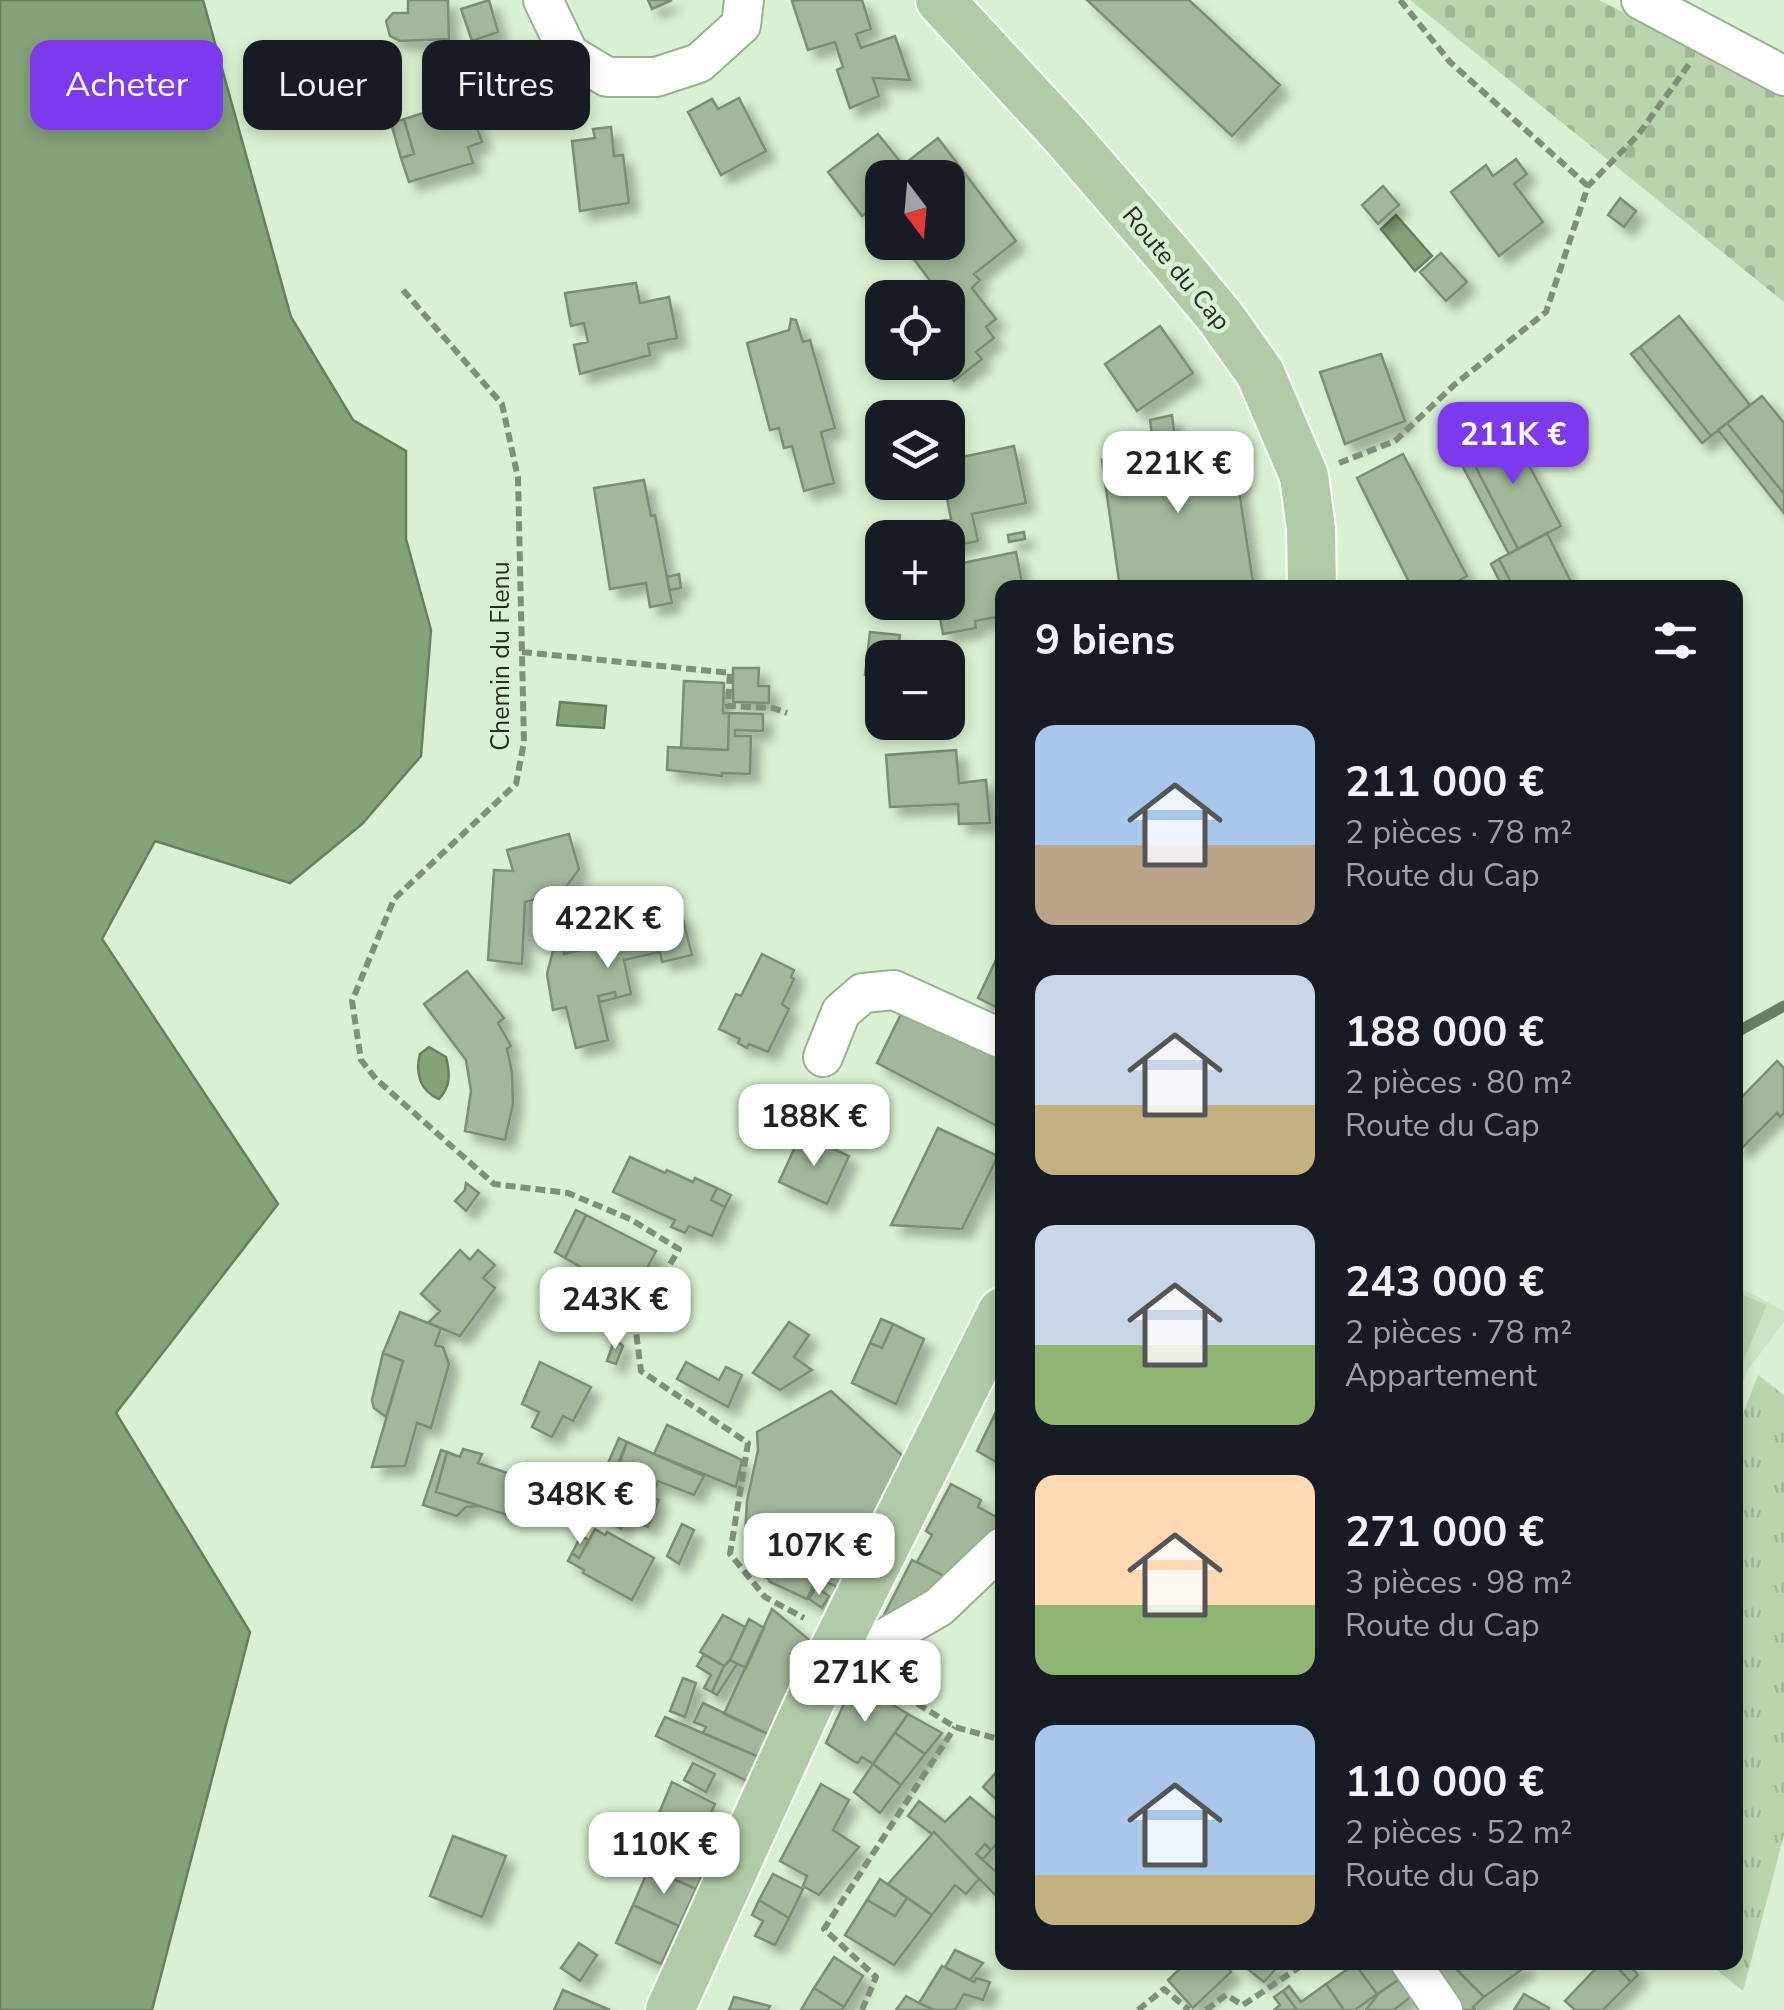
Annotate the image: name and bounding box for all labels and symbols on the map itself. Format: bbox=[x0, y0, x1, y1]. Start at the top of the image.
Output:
north arrow bbox=[865, 160, 965, 260]
street label: Route du Cap bbox=[1114, 200, 1238, 338]
pin: 211K € bbox=[1432, 402, 1594, 487]
pin: 221K € bbox=[1097, 431, 1259, 516]
street label: Chemin du Flenu bbox=[484, 561, 518, 751]
pin: 422K € bbox=[527, 886, 689, 971]
pin: 188K € bbox=[733, 1084, 895, 1169]
pin: 243K € bbox=[534, 1267, 696, 1352]
pin: 348K € bbox=[499, 1462, 661, 1547]
pin: 107K € bbox=[738, 1513, 900, 1598]
pin: 271K € bbox=[784, 1640, 946, 1725]
pin: 110K € bbox=[583, 1812, 745, 1897]

